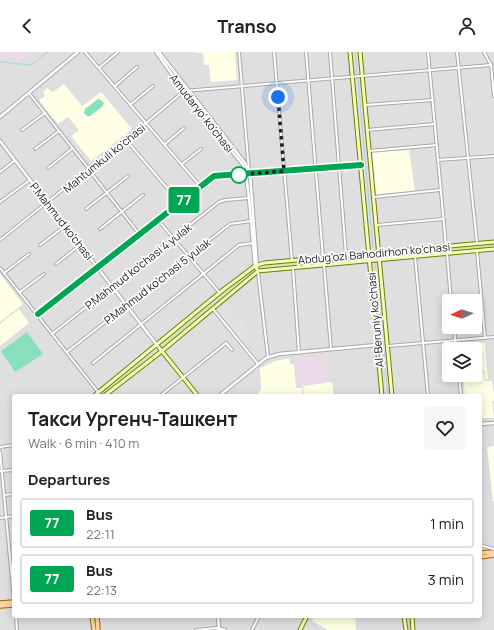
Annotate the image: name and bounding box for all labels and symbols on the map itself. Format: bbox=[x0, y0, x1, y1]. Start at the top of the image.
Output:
street label: Amudaryo' ko'chasi bbox=[167, 71, 237, 155]
your location bbox=[268, 87, 288, 107]
street label: Mahtumkuli ko'chasi bbox=[60, 120, 148, 196]
unlabelled marker bbox=[230, 166, 248, 184]
street label: P.Mahmud ko'chasi bbox=[27, 179, 97, 263]
line badge: 77 bbox=[166, 187, 202, 213]
street label: P.Mahmud ko'chasi 4 yulak bbox=[81, 219, 195, 312]
street label: P.Mahmud ko'chasi 5 yulak bbox=[101, 234, 214, 327]
street label: Abdug’ozi Bahodirhon ko’chasi bbox=[297, 239, 451, 267]
street label: Al-Beruniy ko’chasi bbox=[363, 272, 387, 368]
north arrow bbox=[442, 294, 482, 334]

